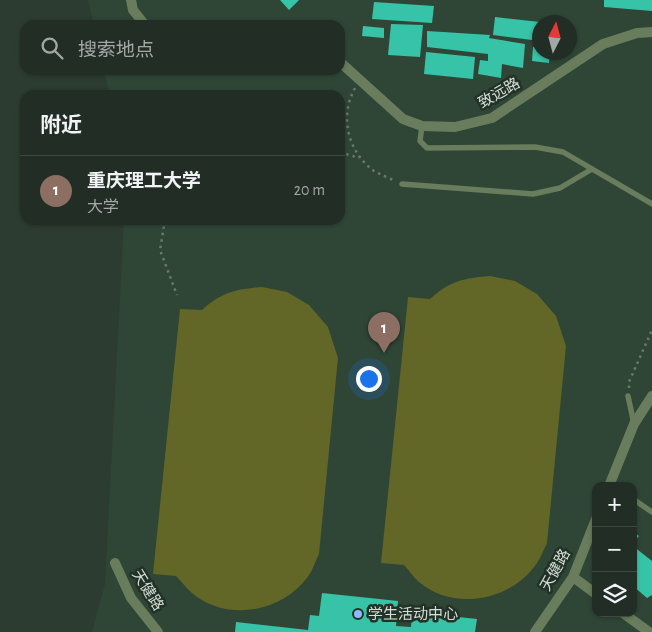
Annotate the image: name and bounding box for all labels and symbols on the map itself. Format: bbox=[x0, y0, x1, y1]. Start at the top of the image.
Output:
north arrow bbox=[532, 15, 577, 60]
street label: 致远路 bbox=[476, 75, 522, 111]
pin: 1 bbox=[368, 312, 400, 353]
your location bbox=[356, 366, 382, 392]
street label: 天健路 bbox=[537, 546, 573, 594]
street label: 天健路 bbox=[129, 567, 167, 613]
place label: 学生活动中心 bbox=[368, 606, 458, 622]
marker: 学生活动中心 bbox=[352, 608, 364, 620]

